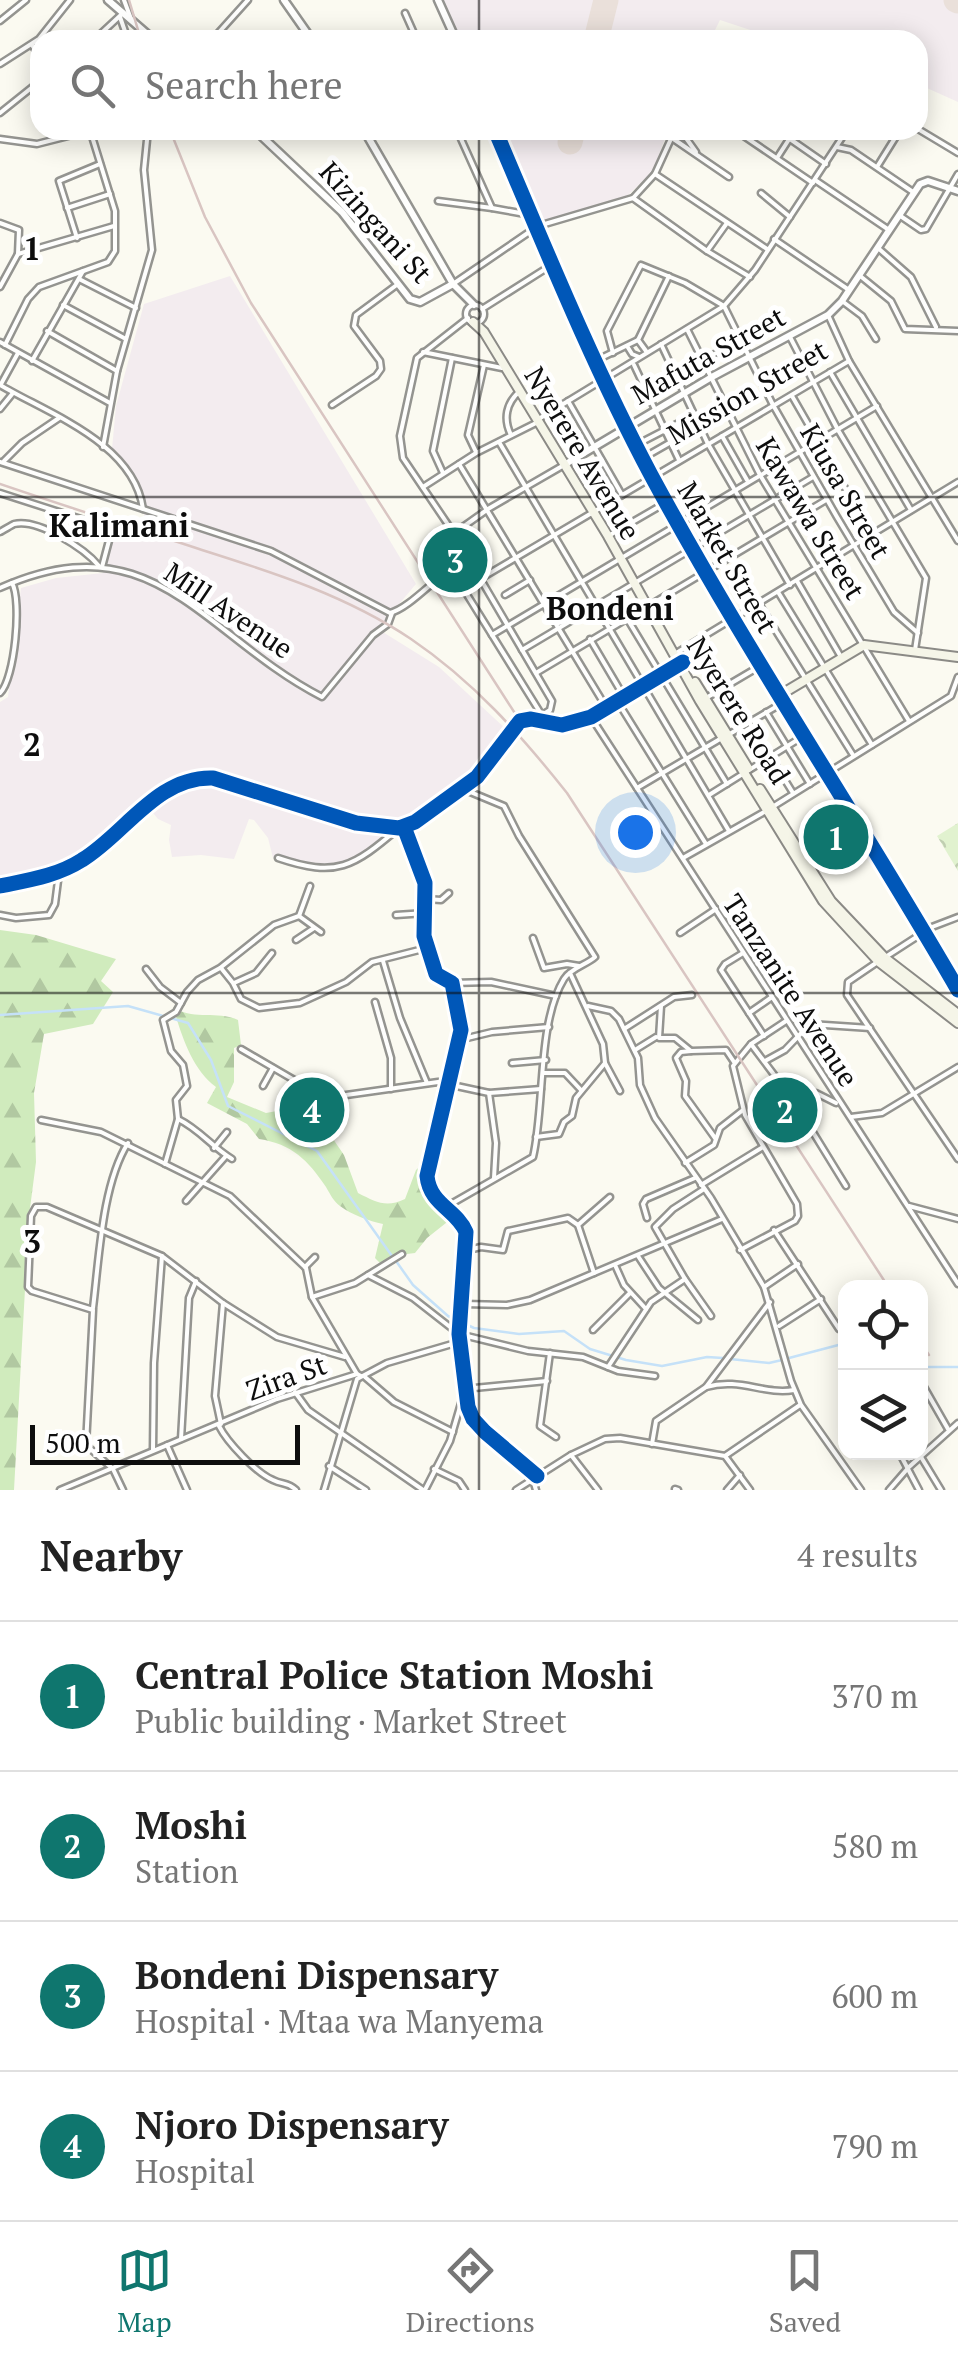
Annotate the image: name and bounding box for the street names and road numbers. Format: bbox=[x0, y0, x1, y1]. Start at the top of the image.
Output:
street label: Kizingani St bbox=[312, 153, 441, 291]
street label: Mafuta Street bbox=[625, 297, 792, 412]
street label: Mission Street bbox=[660, 331, 834, 453]
street label: Nyerere Avenue bbox=[517, 360, 649, 546]
street label: Kiusa Street bbox=[792, 417, 900, 566]
street label: Kawawa Street bbox=[748, 430, 874, 606]
street label: Market Street bbox=[670, 474, 787, 640]
street label: Mill Avenue bbox=[158, 553, 300, 667]
street label: Nyerere Road bbox=[679, 629, 799, 791]
street label: Tanzanite Avenue bbox=[715, 887, 867, 1093]
street label: Zira St bbox=[241, 1345, 332, 1409]

